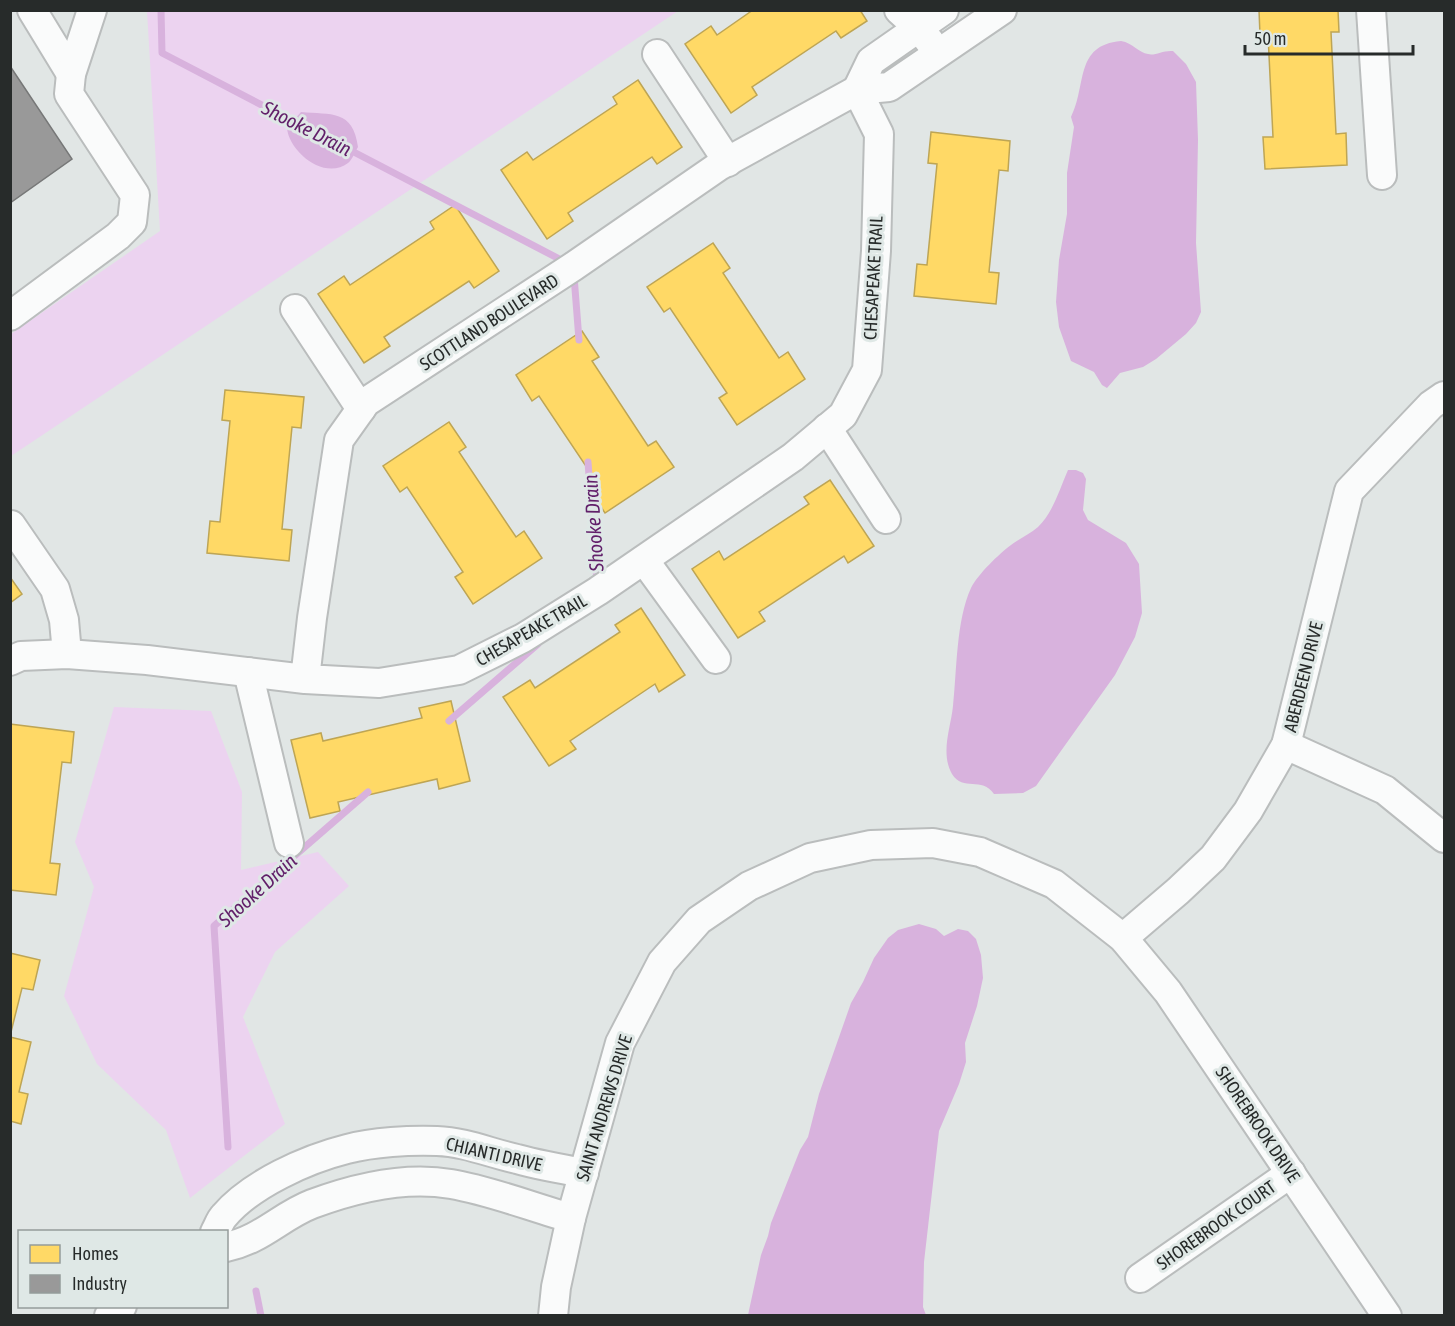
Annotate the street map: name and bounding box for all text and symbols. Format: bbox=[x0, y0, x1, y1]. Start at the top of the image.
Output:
scale bar bbox=[1245, 18, 1413, 56]
text: 50 m bbox=[1254, 28, 1286, 49]
water label: Shooke Drain bbox=[258, 95, 356, 160]
street label: CHESAPEAKE TRAIL bbox=[859, 215, 887, 341]
street label: SCOTTLAND BOULEVARD bbox=[416, 269, 562, 375]
water label: Shooke Drain bbox=[578, 473, 608, 573]
street label: CHESAPEAKE TRAIL bbox=[472, 590, 590, 670]
street label: ABERDEEN DRIVE bbox=[1279, 619, 1327, 734]
water label: Shooke Drain bbox=[212, 849, 301, 932]
street label: SAINT ANDREWS DRIVE bbox=[572, 1032, 636, 1183]
street label: SHOREBROOK DRIVE bbox=[1212, 1062, 1305, 1186]
street label: CHIANTI DRIVE bbox=[444, 1133, 544, 1175]
street label: SHOREBROOK COURT bbox=[1152, 1176, 1280, 1274]
legend bbox=[18, 1230, 228, 1308]
text: Homes bbox=[72, 1243, 118, 1264]
text: Industry bbox=[72, 1273, 127, 1294]

